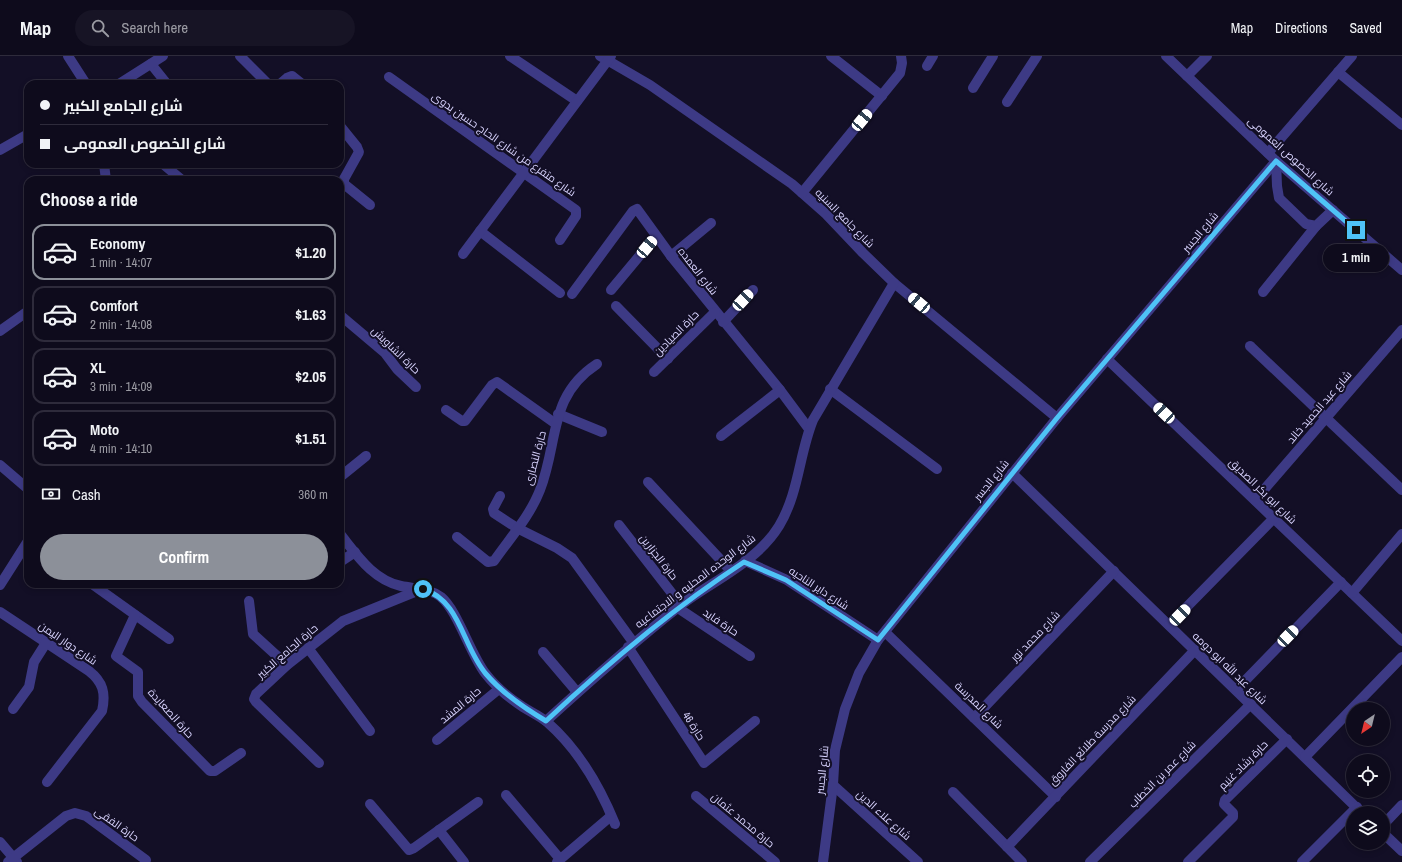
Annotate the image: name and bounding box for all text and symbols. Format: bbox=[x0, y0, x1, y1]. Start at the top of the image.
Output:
search box bbox=[75, 10, 355, 46]
text: Map bbox=[20, 15, 51, 41]
icon: search bbox=[89, 17, 111, 39]
text: Search here bbox=[121, 17, 188, 38]
text: Map bbox=[1231, 19, 1253, 37]
text: Directions bbox=[1275, 19, 1327, 37]
text: Saved bbox=[1349, 19, 1382, 37]
street label: شارع متفرع من شارع الحاج حسين بدوى bbox=[429, 89, 579, 200]
text: شارع الجامع الكبير bbox=[64, 95, 183, 116]
car bbox=[850, 107, 874, 133]
street label: شارع الخصوص العمومى bbox=[1244, 114, 1337, 199]
text: شارع الخصوص العمومى bbox=[64, 133, 226, 154]
street label: شارع جامع السنيه bbox=[812, 185, 878, 251]
text: Choose a ride bbox=[40, 187, 138, 212]
street label: شارع الجسر bbox=[1178, 209, 1222, 257]
route end bbox=[1347, 221, 1365, 239]
text: Economy bbox=[90, 233, 145, 254]
icon: car bbox=[42, 234, 78, 270]
car bbox=[635, 234, 659, 260]
text: $1.20 bbox=[295, 242, 326, 263]
street label: شارع العمده bbox=[674, 244, 721, 298]
callout: 1 min bbox=[1323, 244, 1389, 272]
text: 1 min bbox=[1342, 249, 1370, 266]
text: 1 min · 14:07 bbox=[90, 254, 152, 271]
car bbox=[730, 287, 756, 313]
car bbox=[906, 291, 932, 315]
text: Comfort bbox=[90, 295, 138, 316]
icon: car bbox=[42, 296, 78, 332]
text: $1.63 bbox=[295, 304, 326, 325]
street label: حارة الصيادين bbox=[650, 307, 702, 359]
text: 2 min · 14:08 bbox=[90, 316, 152, 333]
street label: حارة الشاويش bbox=[369, 323, 423, 377]
text: XL bbox=[90, 357, 106, 378]
icon: car bbox=[42, 358, 78, 394]
text: $2.05 bbox=[295, 366, 326, 387]
street label: شارع عبد الحميد خالد bbox=[1284, 368, 1355, 447]
text: 3 min · 14:09 bbox=[90, 378, 152, 395]
car bbox=[1151, 400, 1177, 426]
text: Moto bbox=[90, 419, 119, 440]
icon: car bbox=[42, 420, 78, 456]
text: $1.51 bbox=[295, 428, 326, 449]
street label: حارة النصارى bbox=[521, 429, 549, 487]
text: 4 min · 14:10 bbox=[90, 440, 152, 457]
street label: شارع ابو بكر الصديق bbox=[1226, 455, 1300, 528]
street label: شارع الجسر bbox=[970, 457, 1013, 505]
icon: cash bbox=[40, 483, 62, 505]
text: Cash bbox=[72, 484, 101, 505]
text: 360 m bbox=[298, 486, 328, 503]
street label: شارع الوحده المحليه و الاجتماعيه bbox=[632, 531, 759, 632]
street label: حارة الجزارين bbox=[637, 531, 681, 583]
button: Confirm bbox=[40, 534, 328, 580]
street label: شارع داير الناحيه bbox=[786, 563, 852, 613]
route start bbox=[414, 580, 432, 598]
car bbox=[1167, 602, 1193, 628]
street label: حارة فايد bbox=[701, 605, 741, 639]
street label: شارع محمد نور bbox=[1007, 608, 1064, 666]
street label: شارع دوار اليمن bbox=[35, 618, 100, 669]
street label: حارة الجامع الكبير bbox=[253, 621, 321, 683]
car bbox=[1275, 623, 1301, 649]
street label: شارع عبد الله ابو دومه bbox=[1189, 628, 1271, 708]
street label: شارع المدرسة bbox=[951, 679, 1006, 732]
street label: حارة المشد bbox=[436, 684, 484, 726]
street label: حارة الصعايدة bbox=[145, 685, 197, 741]
street label: شارع مدرسة طلائع الفاروق bbox=[1045, 692, 1140, 789]
north arrow bbox=[1346, 702, 1390, 746]
map controls bbox=[1346, 702, 1390, 850]
street label: حارة 46 bbox=[680, 709, 708, 743]
street label: شارع عمر بن الخطاب bbox=[1125, 737, 1199, 811]
street label: حارة رشاد غنيم bbox=[1215, 737, 1271, 793]
street label: شارع الجسر bbox=[812, 745, 833, 796]
button: locate bbox=[1346, 754, 1390, 798]
street label: شارع علاء الدين bbox=[853, 787, 914, 844]
street label: حارة محمد عثمان bbox=[708, 789, 778, 851]
street label: حارة الفقى bbox=[92, 804, 142, 844]
button: layers bbox=[1346, 806, 1390, 850]

